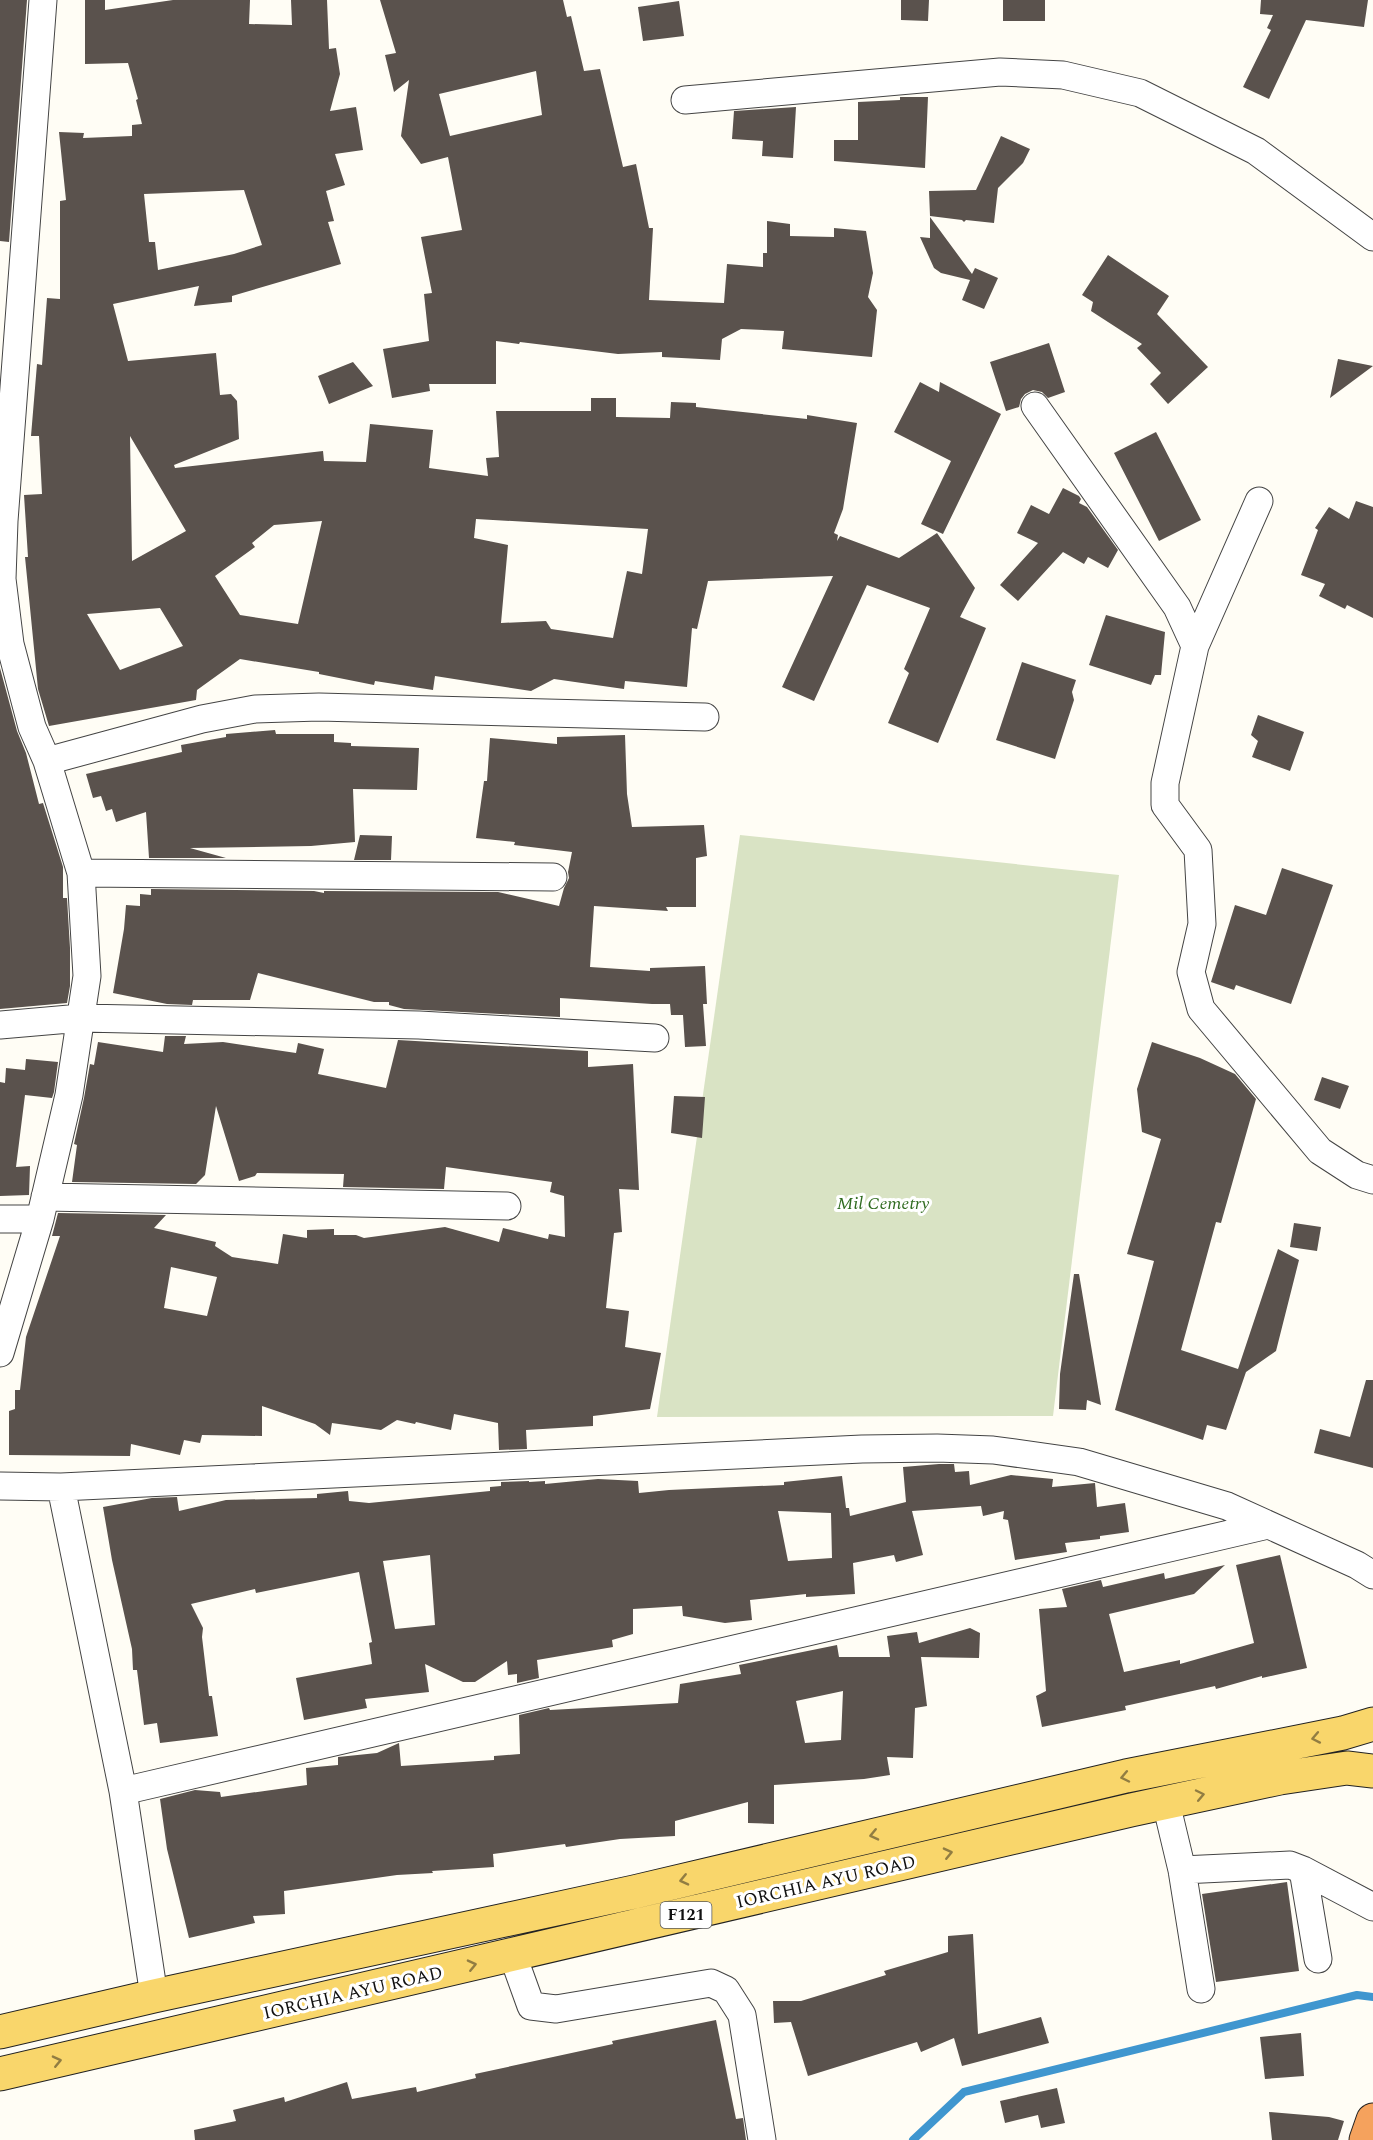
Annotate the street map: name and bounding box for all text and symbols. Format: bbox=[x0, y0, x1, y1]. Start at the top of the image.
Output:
park label: Mil Cemetry bbox=[837, 1190, 929, 1217]
one-way arrow bbox=[1311, 1731, 1321, 1744]
one-way arrow bbox=[1120, 1769, 1130, 1782]
one-way arrow bbox=[1194, 1790, 1204, 1803]
one-way arrow bbox=[869, 1828, 879, 1841]
street label: IORCHIA AYU ROAD bbox=[734, 1848, 918, 1916]
one-way arrow bbox=[943, 1848, 953, 1861]
one-way arrow bbox=[679, 1873, 689, 1886]
road number: F121 bbox=[660, 1902, 712, 1928]
street label: IORCHIA AYU ROAD bbox=[261, 1959, 445, 2027]
one-way arrow bbox=[467, 1960, 477, 1973]
one-way arrow bbox=[52, 2056, 62, 2069]

